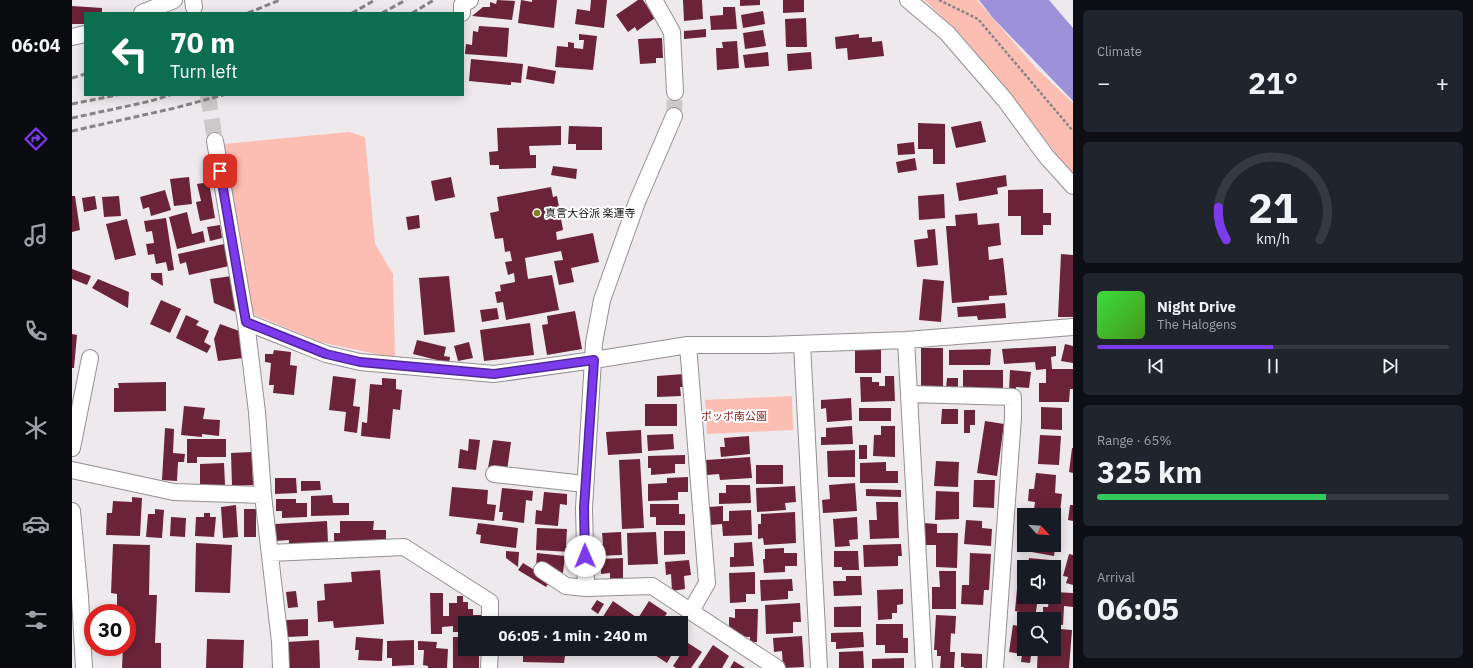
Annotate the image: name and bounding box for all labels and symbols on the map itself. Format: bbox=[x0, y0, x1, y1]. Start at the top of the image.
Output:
pin bbox=[203, 154, 237, 188]
place label: 真言大谷派 楽運寺 bbox=[545, 206, 636, 220]
marker: 真言大谷派 楽運寺 bbox=[532, 208, 542, 218]
park label: ポッポ南公園 bbox=[701, 409, 767, 423]
north arrow bbox=[1017, 508, 1061, 552]
position arrow bbox=[564, 535, 606, 577]
speed limit sign: 30 bbox=[84, 604, 136, 656]

